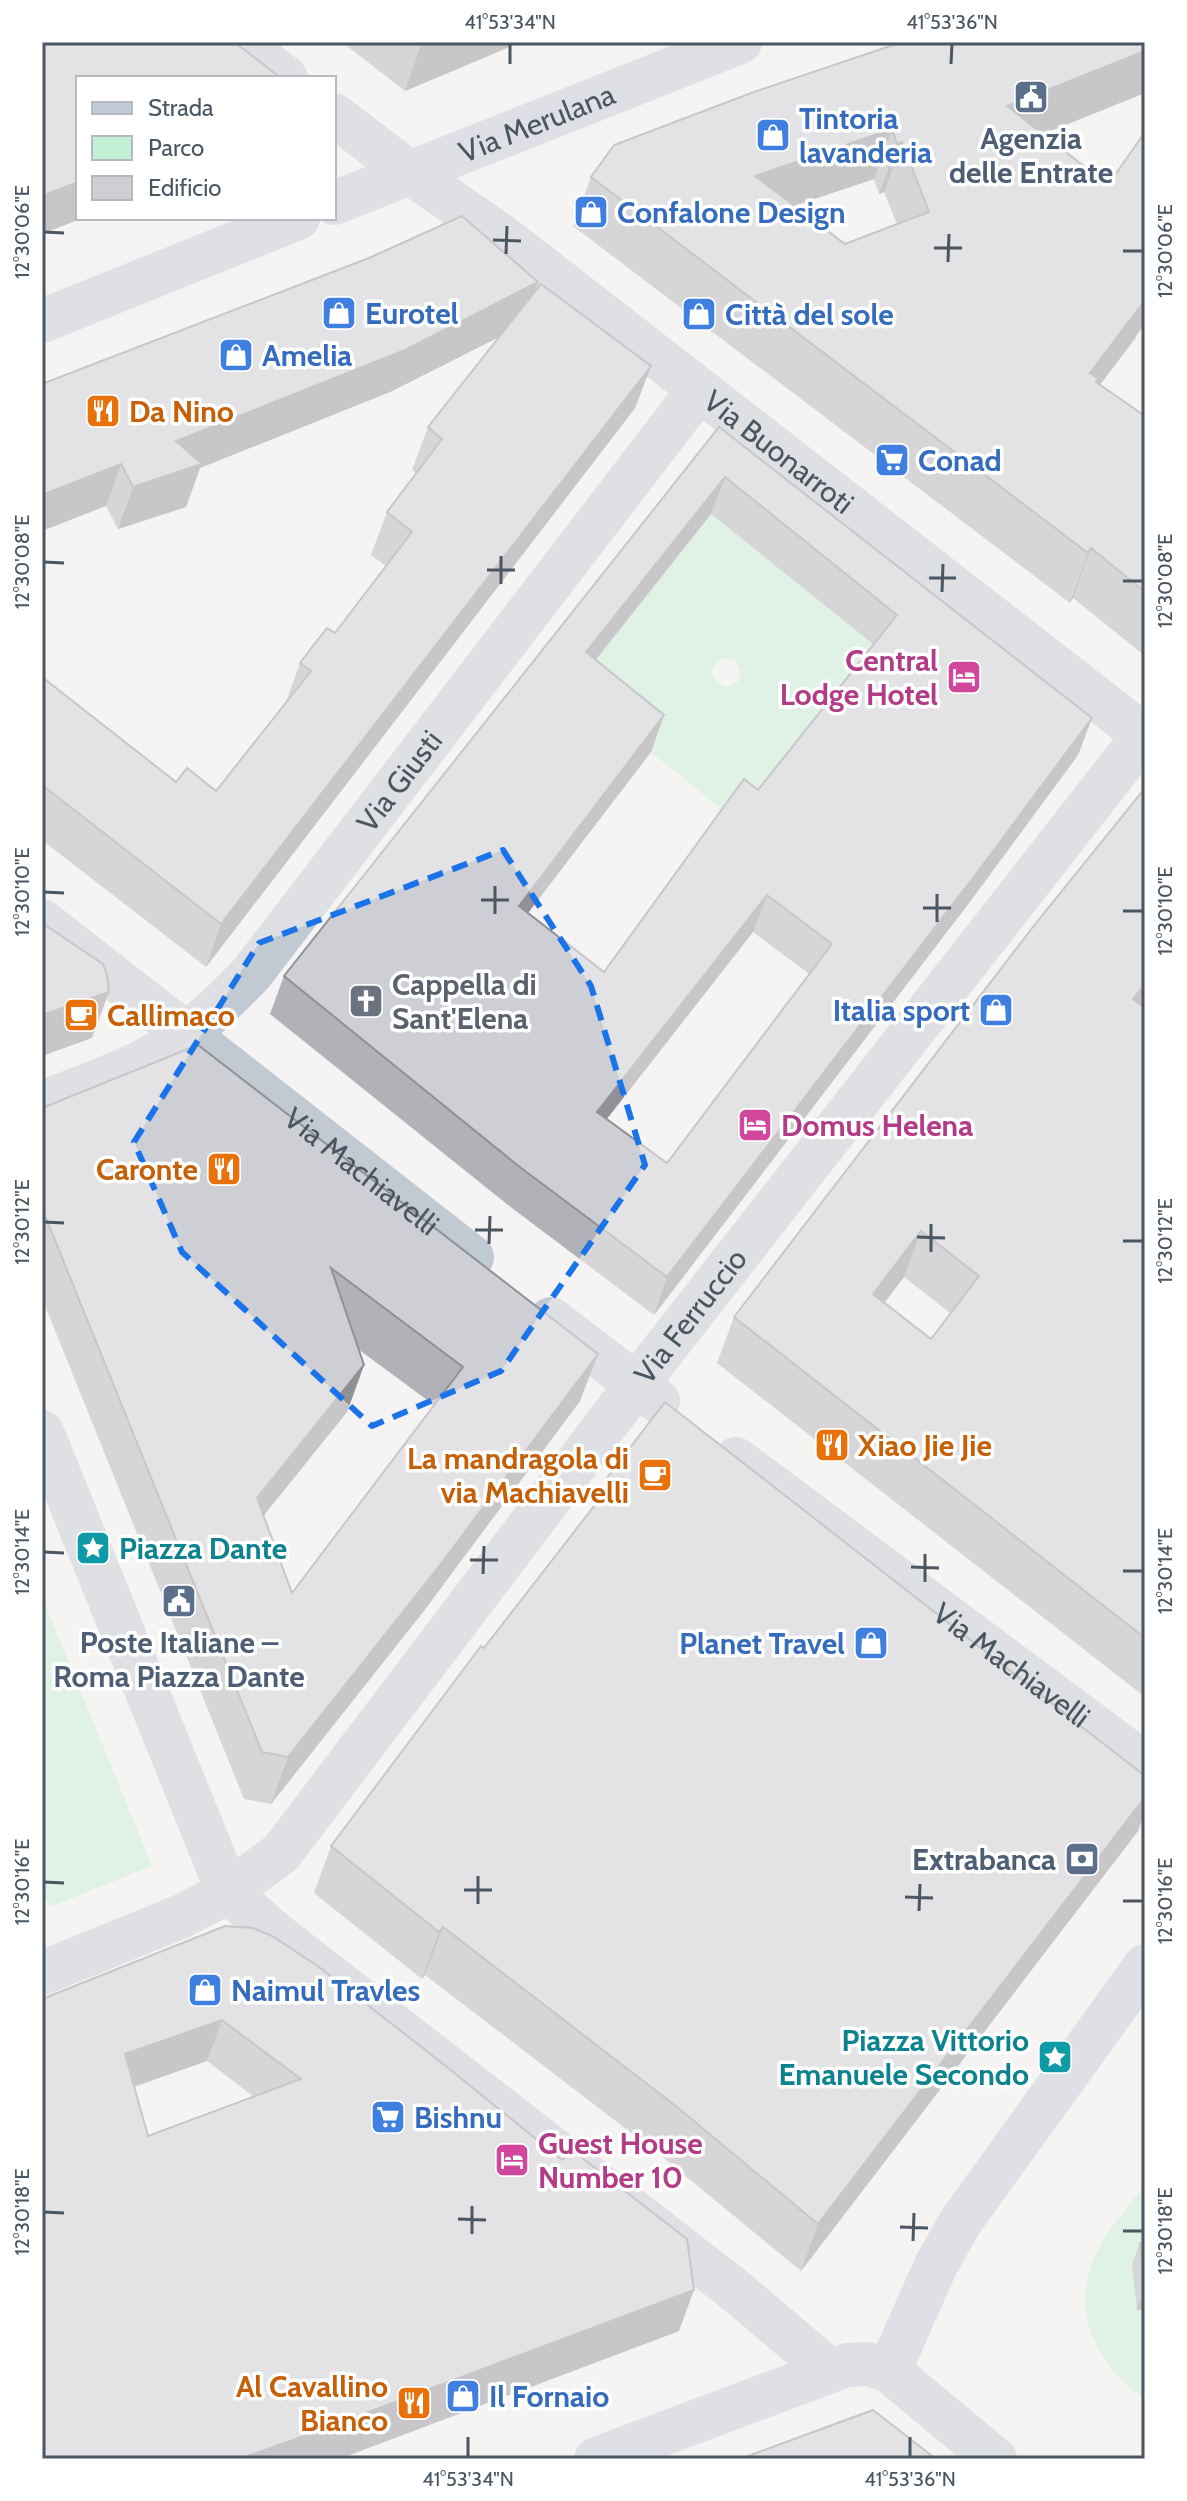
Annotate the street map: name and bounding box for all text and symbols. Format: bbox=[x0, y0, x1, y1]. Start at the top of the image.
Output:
text: 41°53'34"N bbox=[464, 10, 556, 34]
text: 41°53'36"N bbox=[906, 10, 998, 34]
street label: Via Merulana bbox=[453, 75, 620, 170]
legend bbox=[76, 76, 336, 220]
public building icon: Agenzia delle Entrate bbox=[1012, 78, 1050, 116]
text: Strada bbox=[148, 93, 214, 122]
place label: Tintoria lavanderia bbox=[799, 100, 932, 171]
shop icon: Tintoria lavanderia bbox=[754, 116, 792, 154]
place label: Agenzia delle Entrate bbox=[949, 120, 1113, 191]
text: Parco bbox=[148, 133, 204, 162]
text: Edificio bbox=[148, 173, 222, 202]
text: 12°30'06"E bbox=[10, 185, 34, 279]
shop icon: Confalone Design bbox=[572, 193, 610, 231]
place label: Confalone Design bbox=[617, 194, 845, 231]
text: 12°30'06"E bbox=[1153, 204, 1177, 298]
shop icon: Eurotel bbox=[320, 294, 358, 332]
place label: Eurotel bbox=[365, 295, 459, 332]
shop icon: Città del sole bbox=[680, 295, 718, 333]
place label: Città del sole bbox=[725, 296, 894, 333]
shop icon: Amelia bbox=[217, 336, 255, 374]
place label: Amelia bbox=[262, 337, 352, 374]
street label: Via Buonarroti bbox=[697, 382, 861, 521]
restaurant icon: Da Nino bbox=[84, 392, 122, 430]
place label: Da Nino bbox=[129, 393, 234, 430]
supermarket icon: Conad bbox=[873, 441, 911, 479]
place label: Conad bbox=[918, 442, 1002, 479]
text: 12°30'08"E bbox=[10, 515, 34, 609]
text: 12°30'08"E bbox=[1153, 534, 1177, 628]
place label: Central Lodge Hotel bbox=[780, 642, 938, 713]
hotel icon: Central Lodge Hotel bbox=[945, 658, 983, 696]
street label: Via Giusti bbox=[348, 723, 450, 839]
text: 12°30'10"E bbox=[10, 847, 34, 937]
text: 12°30'10"E bbox=[1153, 866, 1177, 956]
place label: Cappella di Sant'Elena bbox=[392, 966, 537, 1037]
church icon: Cappella di Sant'Elena bbox=[347, 982, 385, 1020]
shop icon: Italia sport bbox=[977, 991, 1015, 1029]
place label: Italia sport bbox=[833, 992, 970, 1029]
cafe icon: Callimaco bbox=[62, 996, 100, 1034]
place label: Callimaco bbox=[107, 997, 235, 1034]
street label: Via Machiavelli bbox=[277, 1099, 447, 1243]
hotel icon: Domus Helena bbox=[736, 1106, 774, 1144]
place label: Domus Helena bbox=[781, 1107, 973, 1144]
restaurant icon: Caronte bbox=[205, 1150, 243, 1188]
place label: Caronte bbox=[96, 1151, 198, 1188]
text: 12°30'12"E bbox=[10, 1179, 34, 1265]
text: 12°30'12"E bbox=[1153, 1198, 1177, 1284]
street label: Via Ferruccio bbox=[626, 1241, 754, 1391]
restaurant icon: Xiao Jie Jie bbox=[813, 1426, 851, 1464]
place label: Xiao Jie Jie bbox=[857, 1427, 992, 1464]
place label: La mandragola di via Machiavelli bbox=[407, 1440, 629, 1511]
cafe icon: La mandragola di via Machiavelli bbox=[636, 1456, 674, 1494]
text: 12°30'14"E bbox=[10, 1509, 34, 1595]
text: 12°30'14"E bbox=[1153, 1528, 1177, 1614]
place icon: Piazza Dante bbox=[74, 1529, 112, 1567]
place label: Piazza Dante bbox=[119, 1530, 287, 1567]
public building icon: Poste Italiane – Roma Piazza Dante bbox=[160, 1582, 198, 1620]
street label: Via Machiavelli bbox=[926, 1594, 1098, 1735]
place label: Poste Italiane – Roma Piazza Dante bbox=[53, 1624, 305, 1695]
shop icon: Planet Travel bbox=[852, 1624, 890, 1662]
place label: Planet Travel bbox=[679, 1625, 845, 1662]
text: 12°30'16"E bbox=[10, 1839, 34, 1925]
bank icon: Extrabanca bbox=[1063, 1840, 1101, 1878]
place label: Extrabanca bbox=[912, 1841, 1056, 1878]
text: 12°30'16"E bbox=[1153, 1858, 1177, 1944]
shop icon: Naimul Travles bbox=[186, 1971, 224, 2009]
place label: Naimul Travles bbox=[231, 1972, 420, 2009]
place label: Piazza Vittorio Emanuele Secondo bbox=[778, 2022, 1029, 2093]
place icon: Piazza Vittorio Emanuele Secondo bbox=[1036, 2038, 1074, 2076]
supermarket icon: Bishnu bbox=[369, 2098, 407, 2136]
place label: Bishnu bbox=[414, 2099, 502, 2136]
place label: Guest House Number 10 bbox=[538, 2125, 703, 2196]
hotel icon: Guest House Number 10 bbox=[493, 2141, 531, 2179]
text: 12°30'18"E bbox=[10, 2168, 34, 2256]
text: 12°30'18"E bbox=[1153, 2187, 1177, 2275]
place label: Al Cavallino Bianco bbox=[236, 2368, 388, 2439]
shop icon: Il Fornaio bbox=[444, 2377, 482, 2415]
place label: Il Fornaio bbox=[489, 2378, 609, 2415]
restaurant icon: Al Cavallino Bianco bbox=[395, 2384, 433, 2422]
text: 41°53'34"N bbox=[422, 2467, 514, 2491]
text: 41°53'36"N bbox=[864, 2467, 956, 2491]

